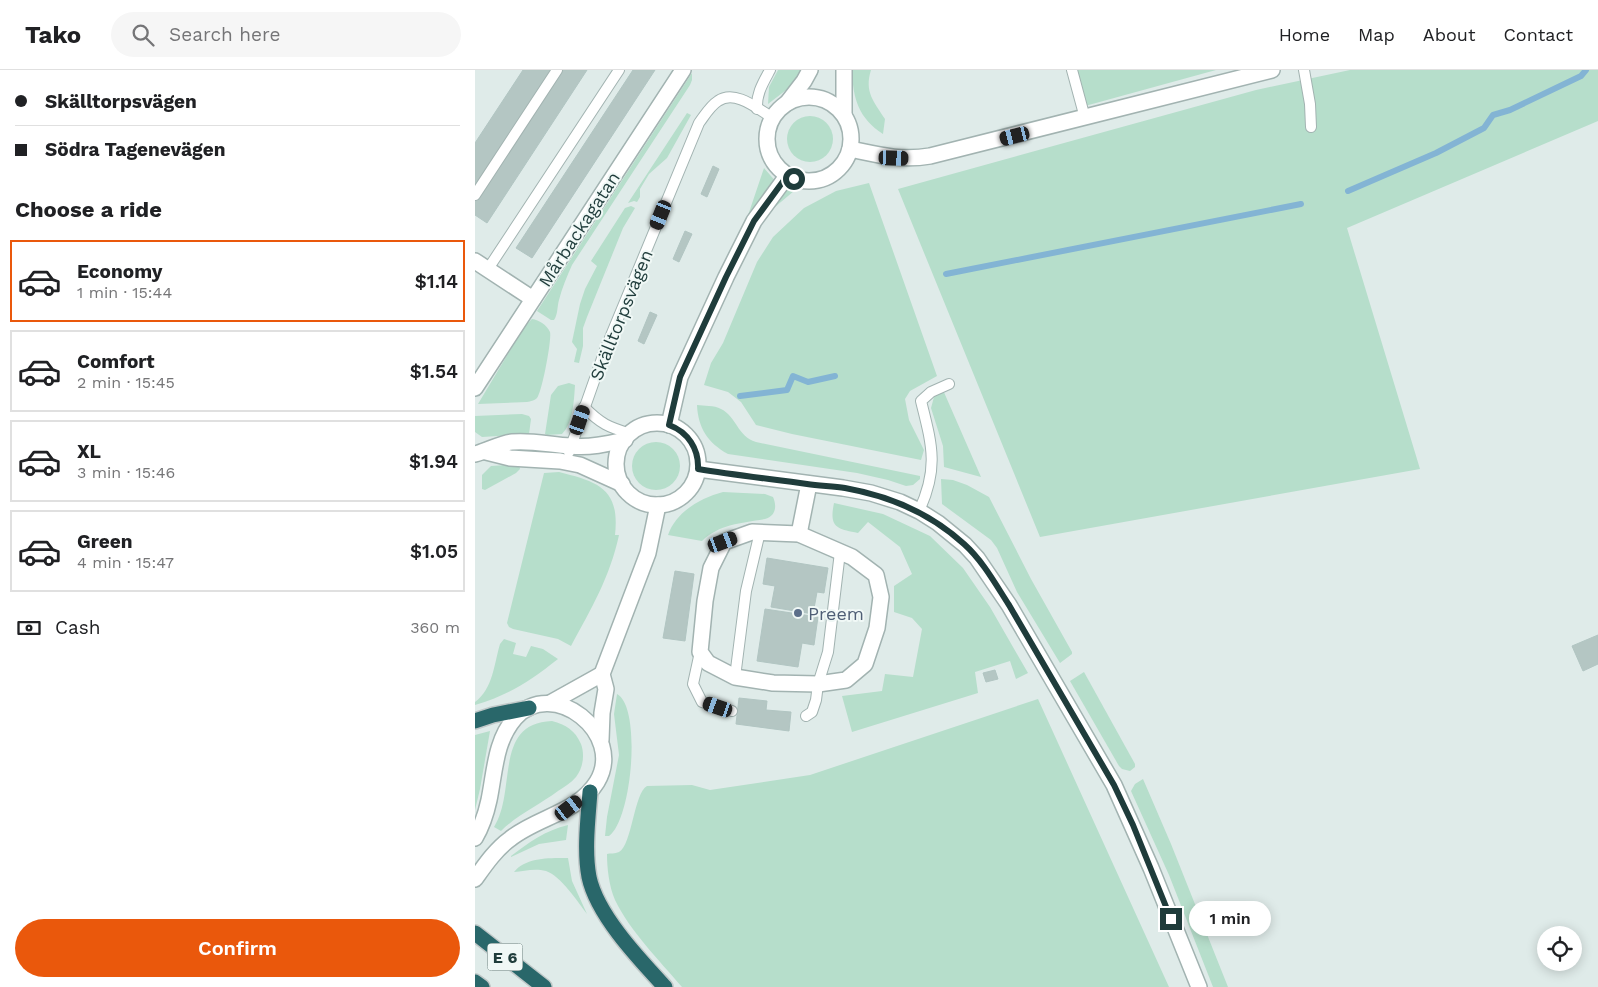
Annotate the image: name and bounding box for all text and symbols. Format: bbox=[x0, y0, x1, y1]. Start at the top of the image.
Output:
search box bbox=[111, 12, 461, 57]
text: Tako bbox=[25, 21, 81, 49]
icon: search bbox=[129, 21, 157, 49]
text: Search here bbox=[169, 23, 280, 46]
text: Home bbox=[1279, 24, 1330, 45]
text: Map bbox=[1358, 24, 1395, 45]
text: About bbox=[1423, 24, 1475, 45]
text: Contact bbox=[1503, 24, 1573, 45]
text: Skälltorpsvägen bbox=[45, 90, 197, 113]
car bbox=[998, 125, 1031, 147]
text: Södra Tagenevägen bbox=[45, 138, 225, 161]
car bbox=[878, 150, 909, 166]
street label: Mårbackagatan bbox=[534, 168, 624, 290]
route start bbox=[783, 168, 805, 190]
text: Choose a ride bbox=[15, 197, 162, 222]
car bbox=[648, 198, 673, 232]
street label: Skälltorpsvägen bbox=[585, 247, 657, 383]
icon: car bbox=[17, 259, 62, 304]
text: Economy bbox=[77, 260, 162, 283]
text: $1.14 bbox=[415, 270, 458, 293]
text: 1 min · 15:44 bbox=[77, 283, 172, 302]
icon: car bbox=[17, 349, 62, 394]
text: Comfort bbox=[77, 350, 155, 373]
text: $1.54 bbox=[410, 360, 458, 383]
text: 2 min · 15:45 bbox=[77, 373, 175, 392]
car bbox=[568, 403, 591, 437]
icon: car bbox=[17, 439, 62, 484]
text: XL bbox=[77, 440, 101, 463]
text: $1.94 bbox=[409, 450, 458, 473]
text: 3 min · 15:46 bbox=[77, 463, 175, 482]
icon: car bbox=[17, 529, 62, 574]
text: Green bbox=[77, 530, 133, 553]
car bbox=[706, 530, 739, 554]
text: $1.05 bbox=[410, 540, 458, 563]
text: 4 min · 15:47 bbox=[77, 553, 174, 572]
place label: Preem bbox=[808, 603, 864, 624]
marker: Preem bbox=[792, 607, 804, 619]
icon: cash bbox=[15, 614, 43, 642]
text: Cash bbox=[55, 616, 101, 639]
text: 360 m bbox=[410, 618, 460, 637]
car bbox=[701, 695, 734, 719]
car bbox=[552, 793, 585, 823]
callout: 1 min bbox=[1189, 902, 1271, 936]
route end bbox=[1160, 908, 1182, 930]
text: 1 min bbox=[1209, 909, 1251, 928]
button: Confirm bbox=[15, 919, 460, 977]
map controls bbox=[1537, 926, 1582, 971]
button: locate bbox=[1537, 926, 1582, 971]
road number: E 6 bbox=[487, 944, 523, 970]

